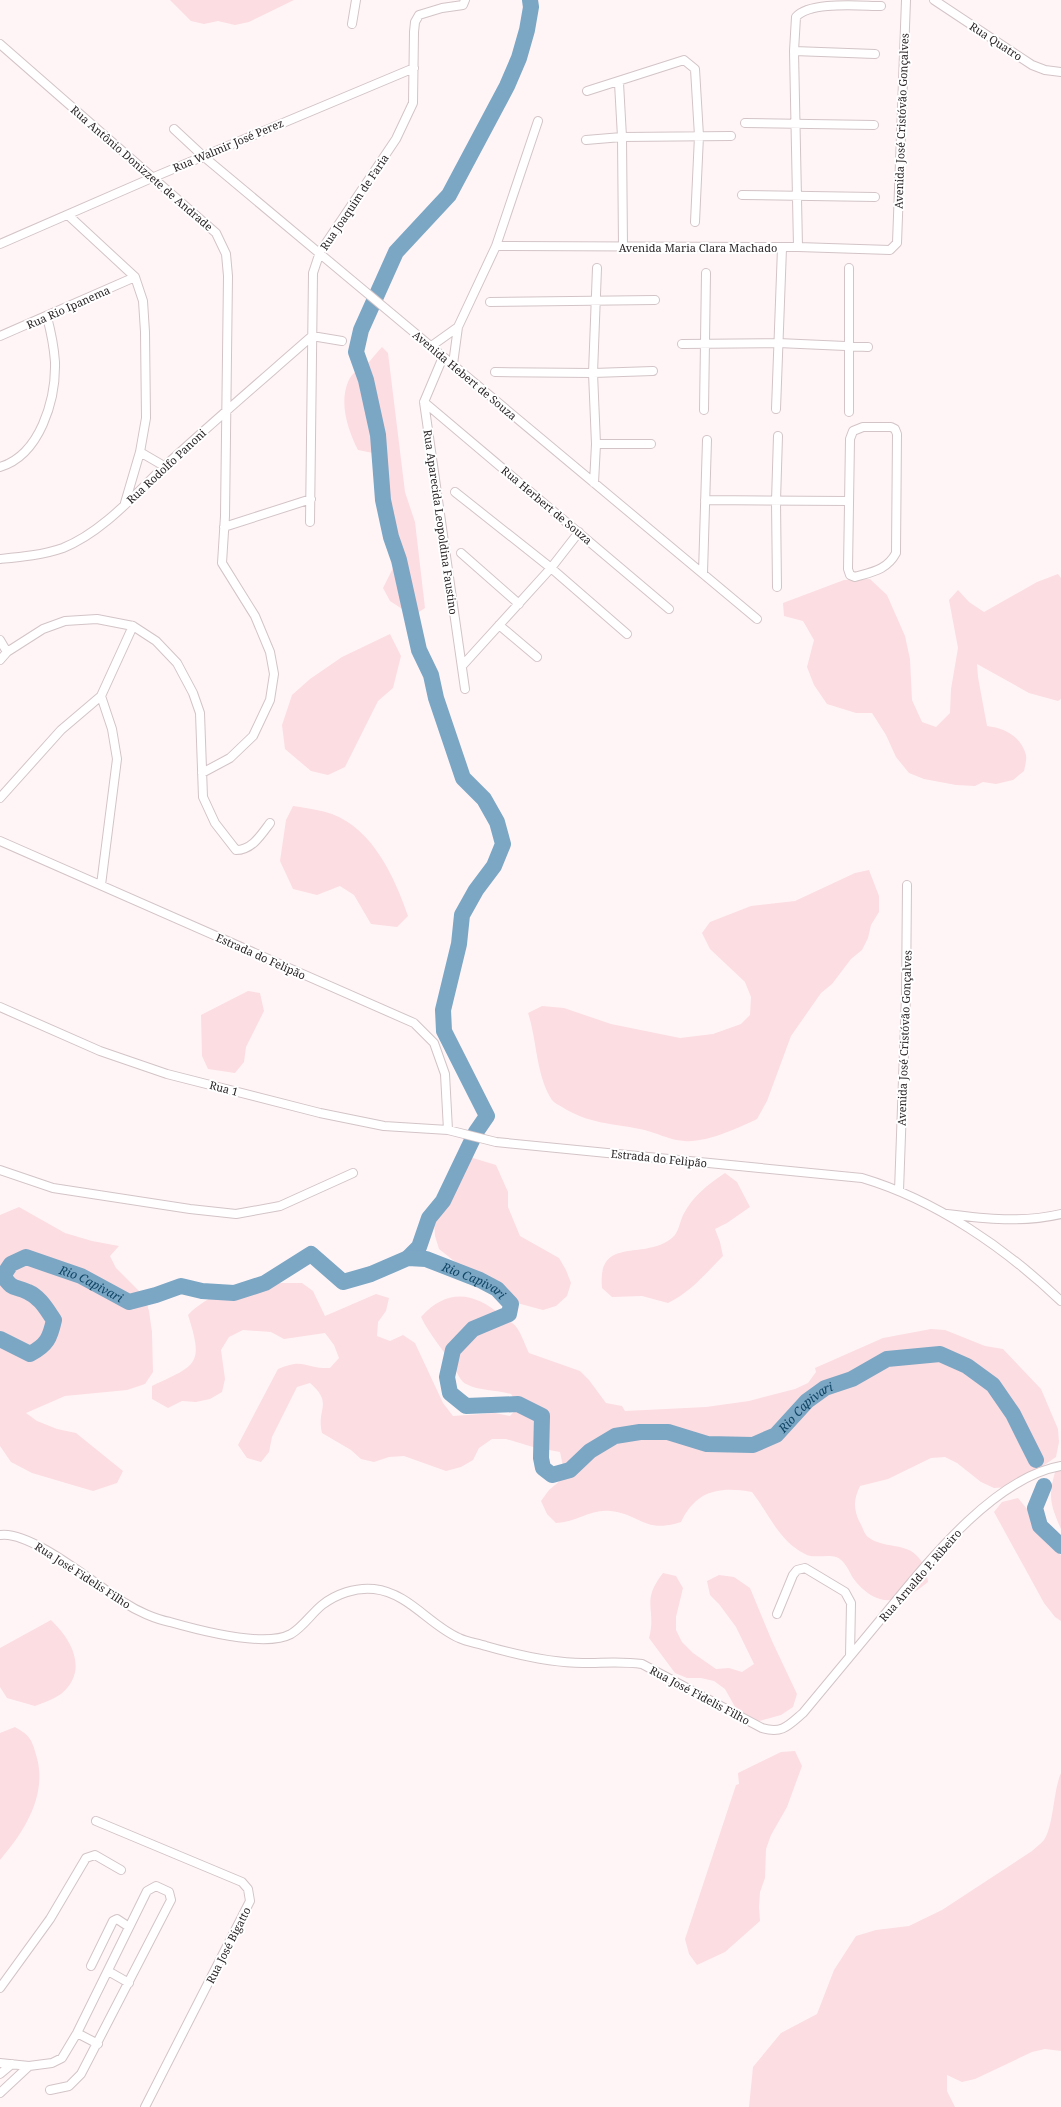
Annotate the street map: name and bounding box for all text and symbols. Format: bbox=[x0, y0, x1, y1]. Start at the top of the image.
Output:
street label: Rua Quatro bbox=[967, 18, 1025, 64]
street label: Avenida José Cristóvão Gonçalves bbox=[890, 33, 912, 209]
street label: Rua Antônio Donizzete de Andrade bbox=[68, 102, 216, 234]
street label: Rua Walmir José Perez bbox=[170, 115, 286, 175]
street label: Rua Joaquim de Faria bbox=[316, 151, 392, 253]
street label: Avenida Maria Clara Machado bbox=[619, 240, 777, 255]
street label: Rua Rio Ipanema bbox=[24, 282, 112, 332]
street label: Avenida Hebert de Souza bbox=[410, 327, 520, 423]
street label: Rua Rodolfo Panoni bbox=[123, 425, 209, 507]
street label: Rua Aparecida Leopoldina Faustino bbox=[421, 428, 461, 616]
street label: Rua Herbert de Souza bbox=[498, 463, 596, 547]
street label: Estrada do Felipão bbox=[214, 929, 308, 983]
street label: Avenida José Cristóvão Gonçalves bbox=[893, 950, 915, 1126]
street label: Rua 1 bbox=[208, 1077, 240, 1099]
street label: Estrada do Felipão bbox=[610, 1145, 708, 1171]
water label: Rio Capivari bbox=[439, 1257, 510, 1303]
water label: Rio Capivari bbox=[56, 1260, 127, 1306]
water label: Rio Capivari bbox=[773, 1377, 835, 1437]
street label: Rua Arnaldo P. Ribeiro bbox=[876, 1525, 964, 1625]
street label: Rua José Fidelis Filho bbox=[32, 1538, 134, 1612]
street label: Rua José Fidelis Filho bbox=[647, 1662, 753, 1728]
street label: Rua José Bigatto bbox=[202, 1904, 254, 1986]

